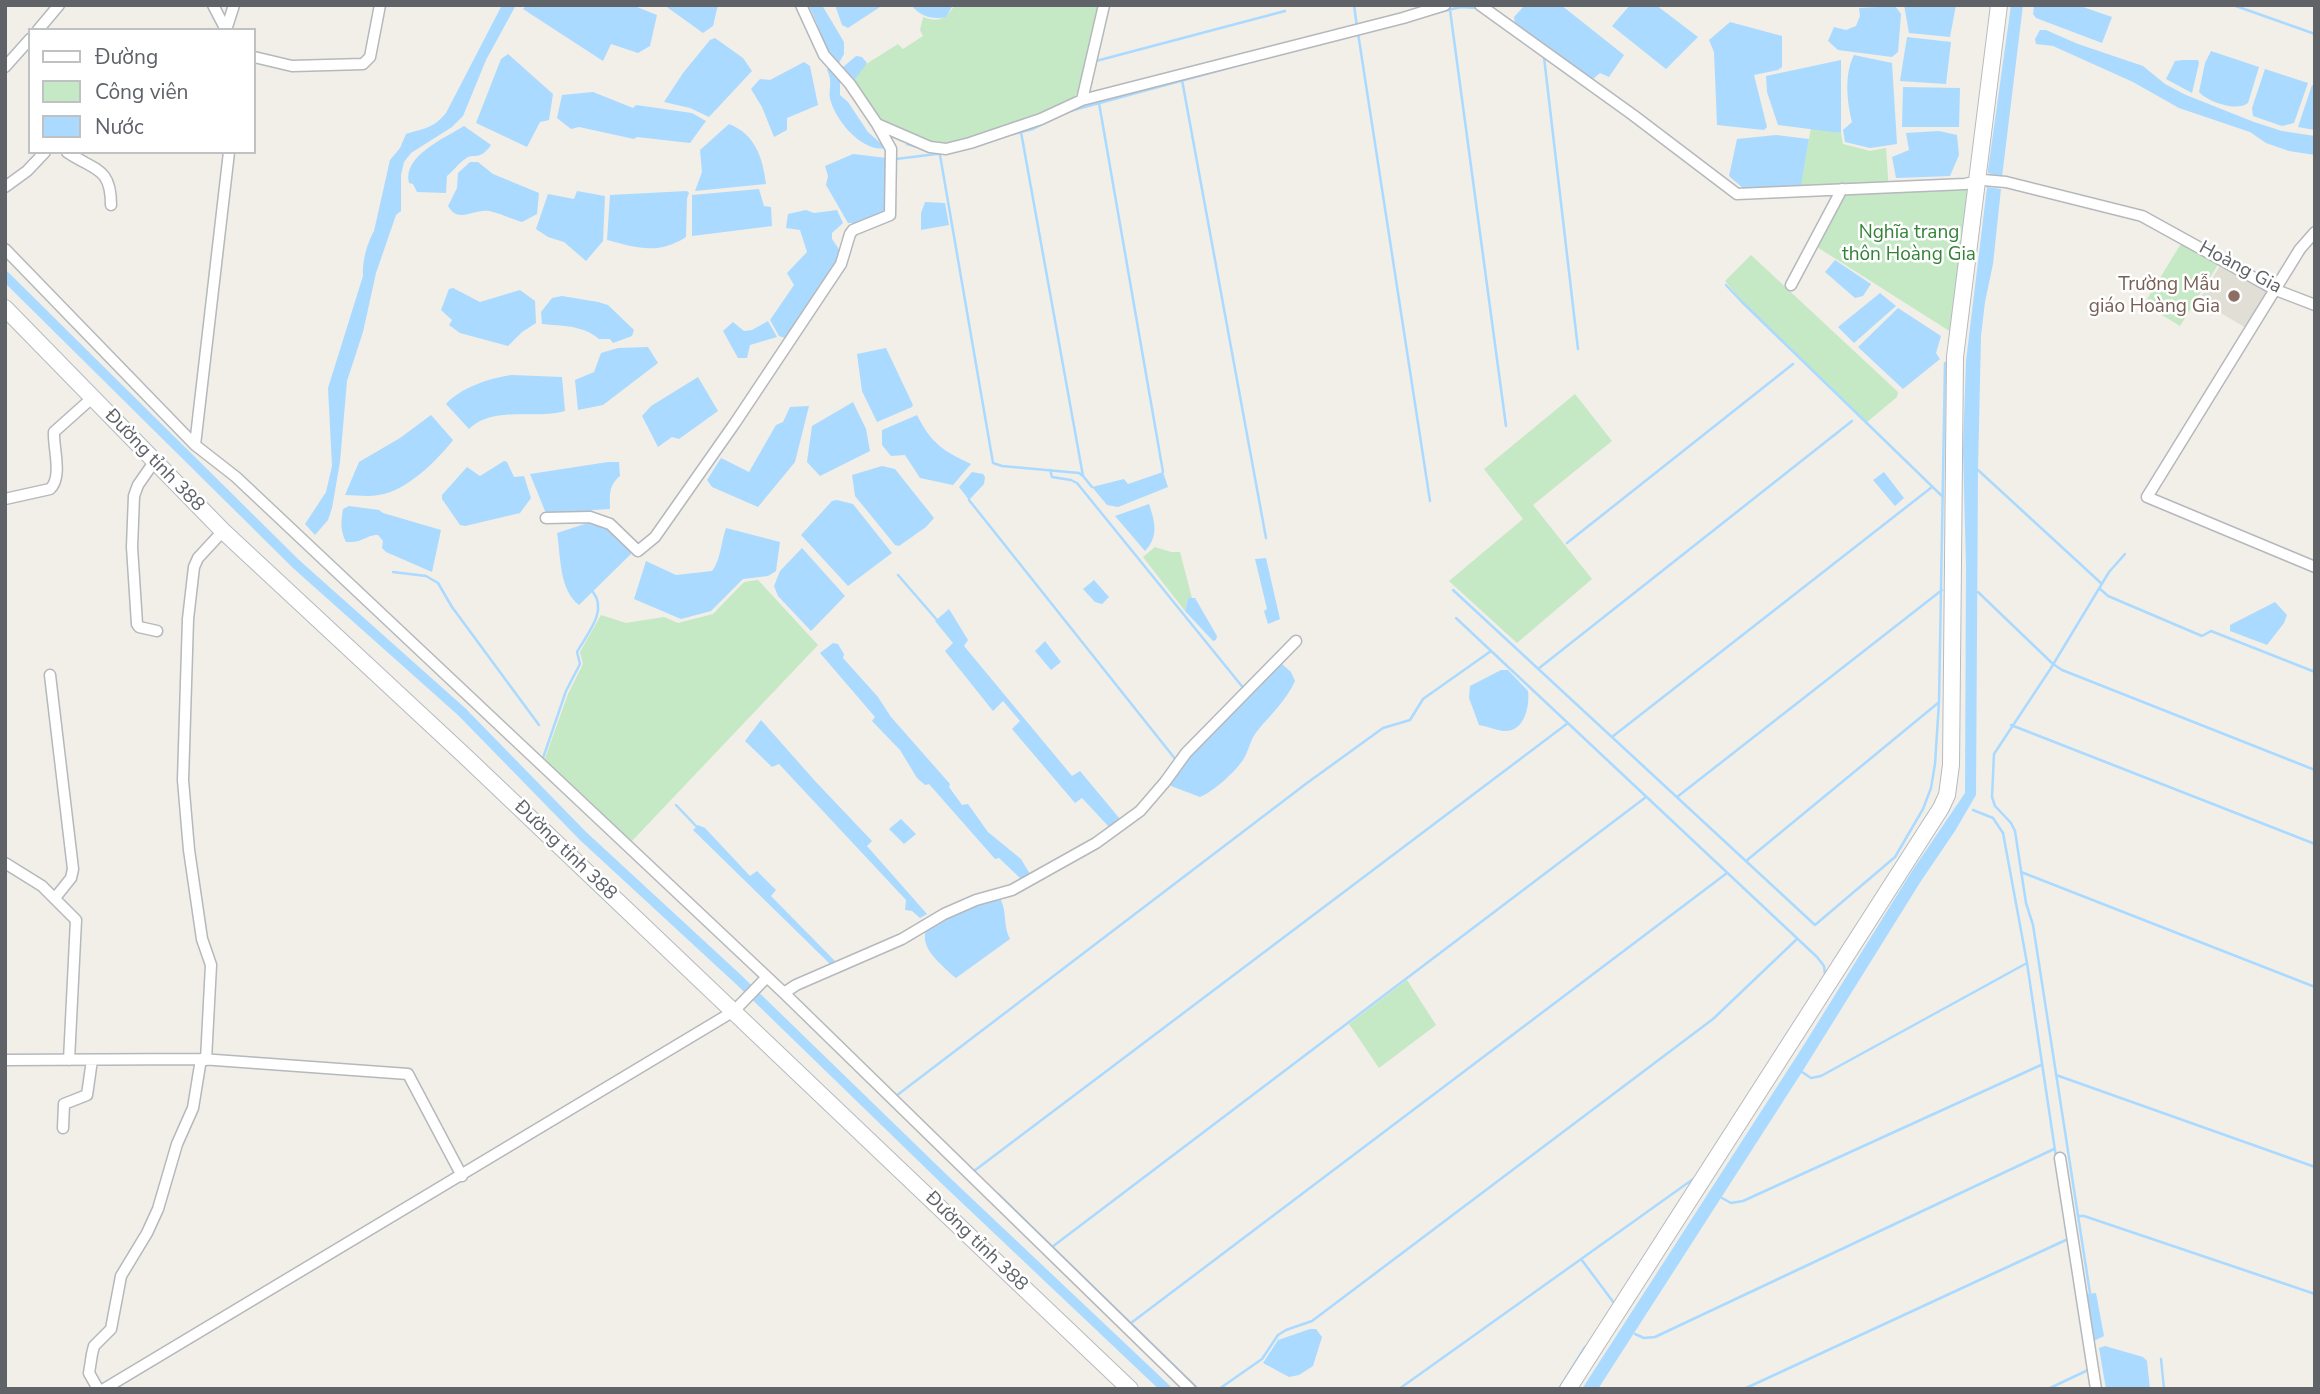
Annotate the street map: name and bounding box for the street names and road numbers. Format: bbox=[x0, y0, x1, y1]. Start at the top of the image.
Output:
street label: Hoàng Gia bbox=[2195, 237, 2285, 299]
street label: Đường tỉnh 388 bbox=[99, 405, 209, 517]
street label: Đường tỉnh 388 bbox=[509, 796, 621, 906]
street label: Đường tỉnh 388 bbox=[920, 1187, 1032, 1297]

